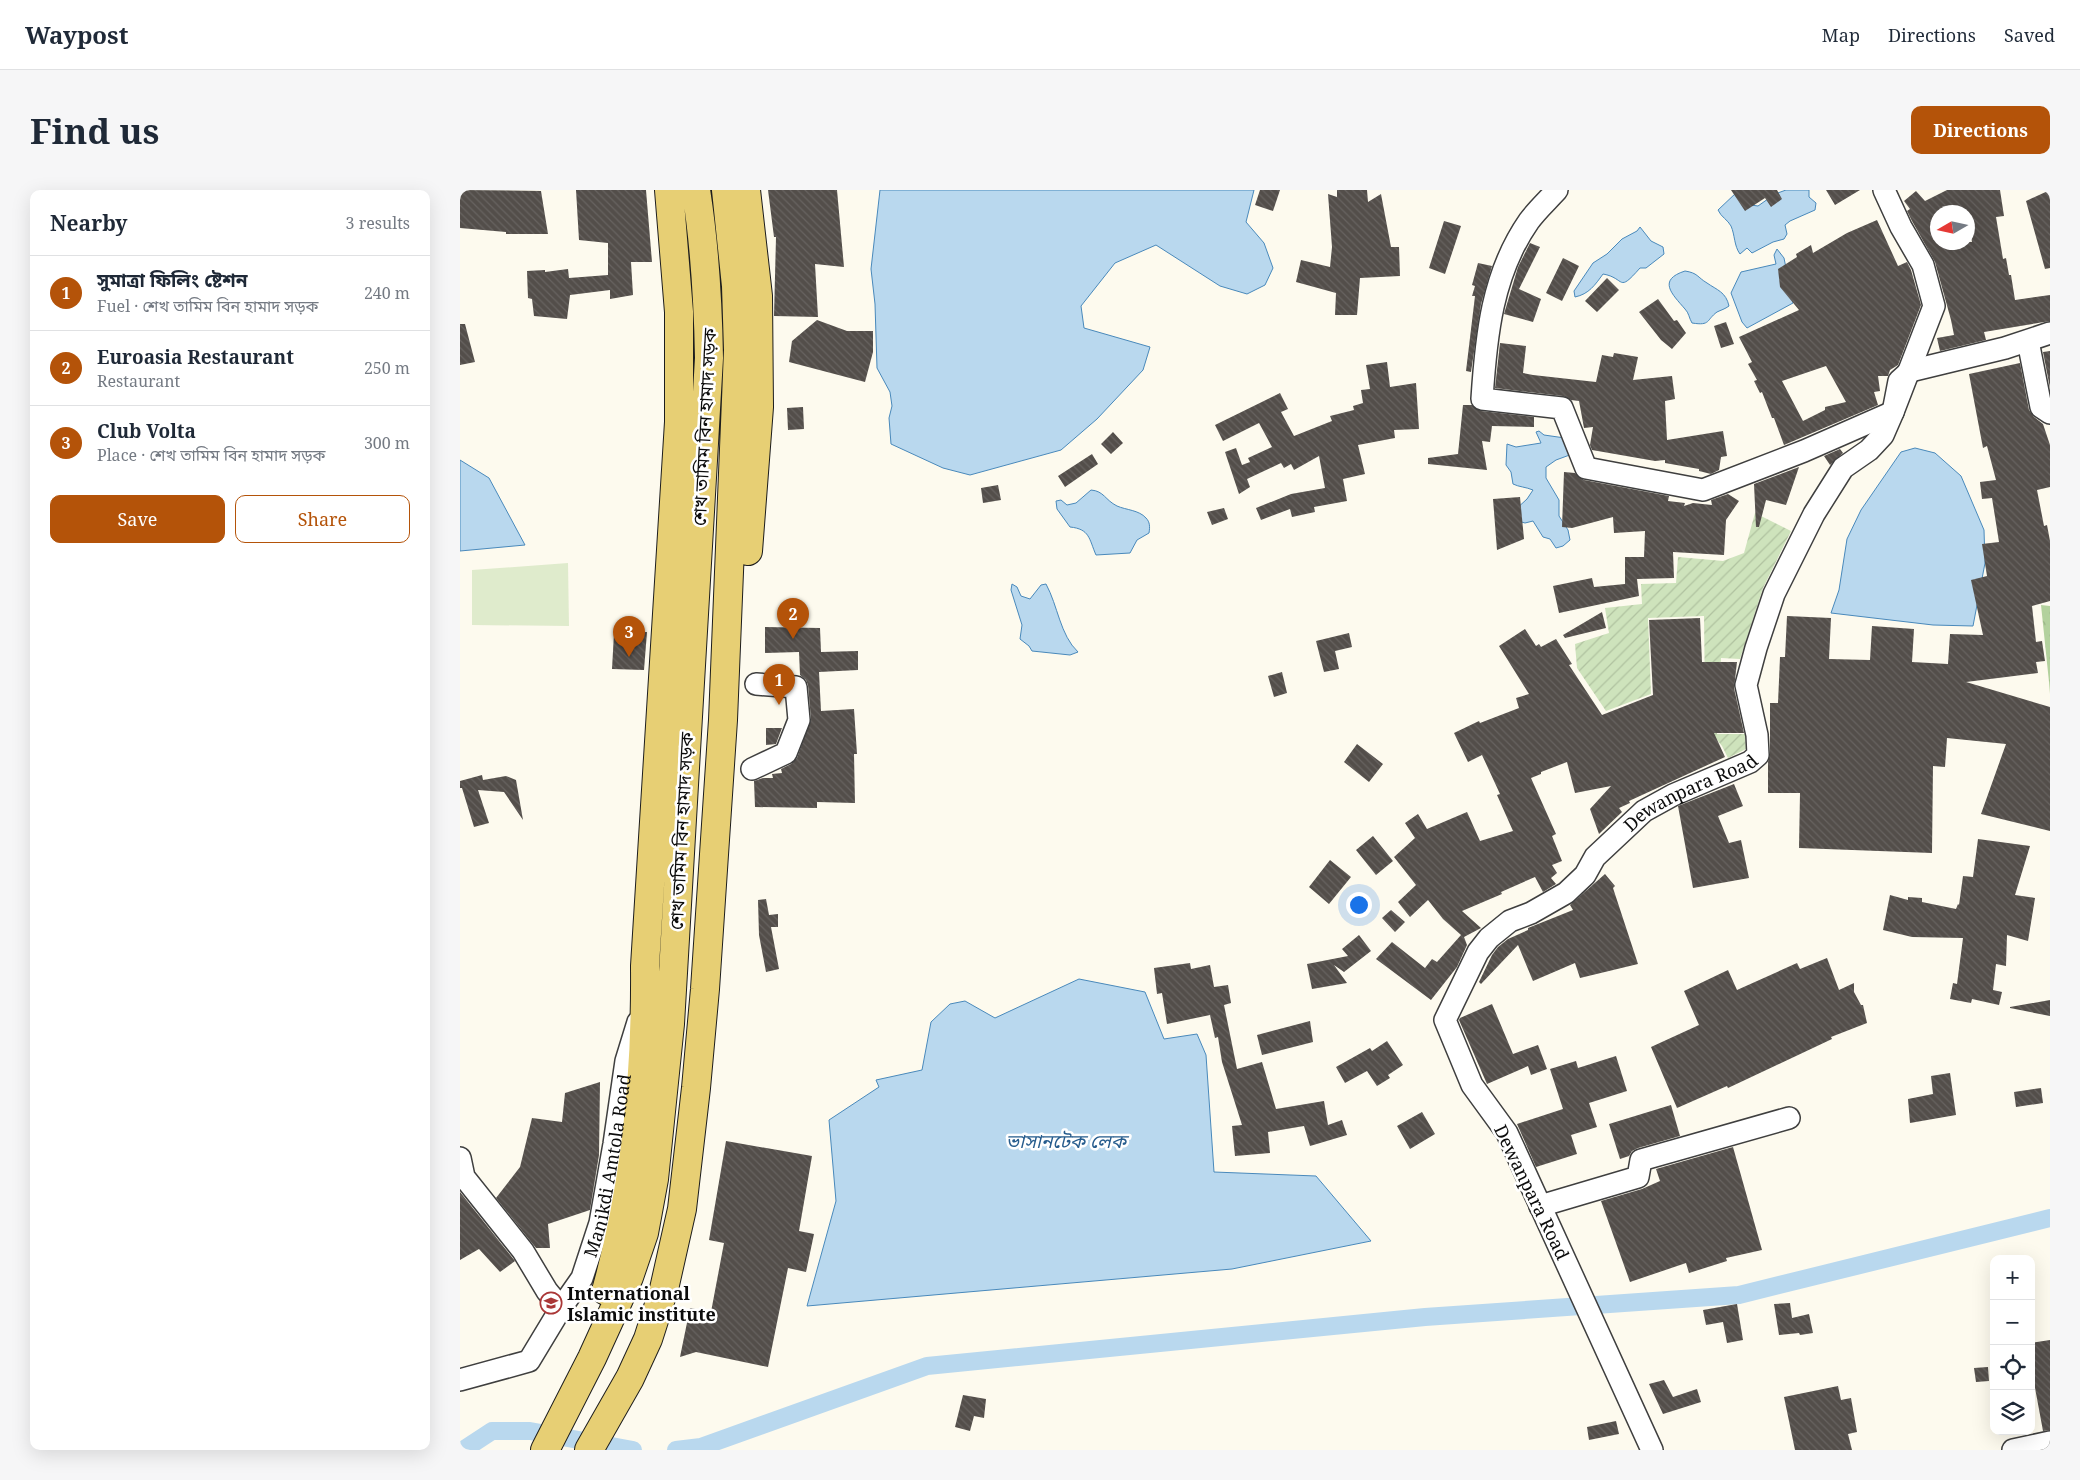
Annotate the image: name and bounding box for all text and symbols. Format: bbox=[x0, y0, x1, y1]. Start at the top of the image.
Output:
text: Waypost bbox=[25, 18, 128, 51]
text: Map bbox=[1822, 23, 1860, 47]
text: Directions bbox=[1888, 23, 1976, 47]
text: Saved bbox=[2004, 23, 2055, 47]
button: Directions bbox=[1911, 106, 2050, 154]
text: Find us bbox=[30, 107, 159, 154]
north arrow bbox=[1930, 205, 1975, 250]
text: Nearby bbox=[50, 209, 128, 237]
text: 3 results bbox=[346, 212, 410, 234]
text: সুমাত্রা ফিলিং ষ্টেশন bbox=[97, 267, 248, 293]
text: 1 bbox=[61, 282, 71, 304]
text: 240 m bbox=[364, 282, 410, 304]
text: Fuel · শেখ তামিম বিন হামাদ সড়ক bbox=[97, 295, 319, 317]
street label: শেখ তামিম বিন হামাদ সড়ক bbox=[687, 327, 721, 527]
text: Euroasia Restaurant bbox=[97, 344, 294, 370]
text: 2 bbox=[61, 357, 71, 379]
text: 250 m bbox=[364, 357, 410, 379]
text: Restaurant bbox=[97, 370, 180, 392]
text: Club Volta bbox=[97, 418, 196, 444]
text: 3 bbox=[61, 432, 71, 454]
text: 300 m bbox=[364, 432, 410, 454]
text: Place · শেখ তামিম বিন হামাদ সড়ক bbox=[97, 444, 325, 466]
button: Save bbox=[50, 495, 225, 543]
button: Share bbox=[235, 495, 410, 543]
pin: 2 bbox=[777, 598, 809, 639]
pin: 3 bbox=[613, 616, 645, 657]
pin: 1 bbox=[763, 664, 795, 705]
street label: শেখ তামিম বিন হামাদ সড়ক bbox=[664, 731, 698, 931]
street label: Dewanpara Road bbox=[1618, 749, 1763, 836]
your location bbox=[1346, 892, 1372, 918]
street label: Manikdi Amtola Road bbox=[578, 1072, 636, 1260]
street label: Dewanpara Road bbox=[1489, 1120, 1575, 1264]
water label: ভাসানটেক লেক bbox=[1006, 1128, 1130, 1154]
map controls bbox=[1990, 1255, 2035, 1435]
button: + bbox=[1990, 1255, 2035, 1300]
place label: International Islamic institute bbox=[567, 1281, 716, 1326]
school or university icon: International Islamic institute bbox=[539, 1291, 563, 1315]
button: − bbox=[1990, 1300, 2035, 1345]
button: locate bbox=[1990, 1345, 2035, 1390]
button: layers bbox=[1990, 1390, 2035, 1435]

